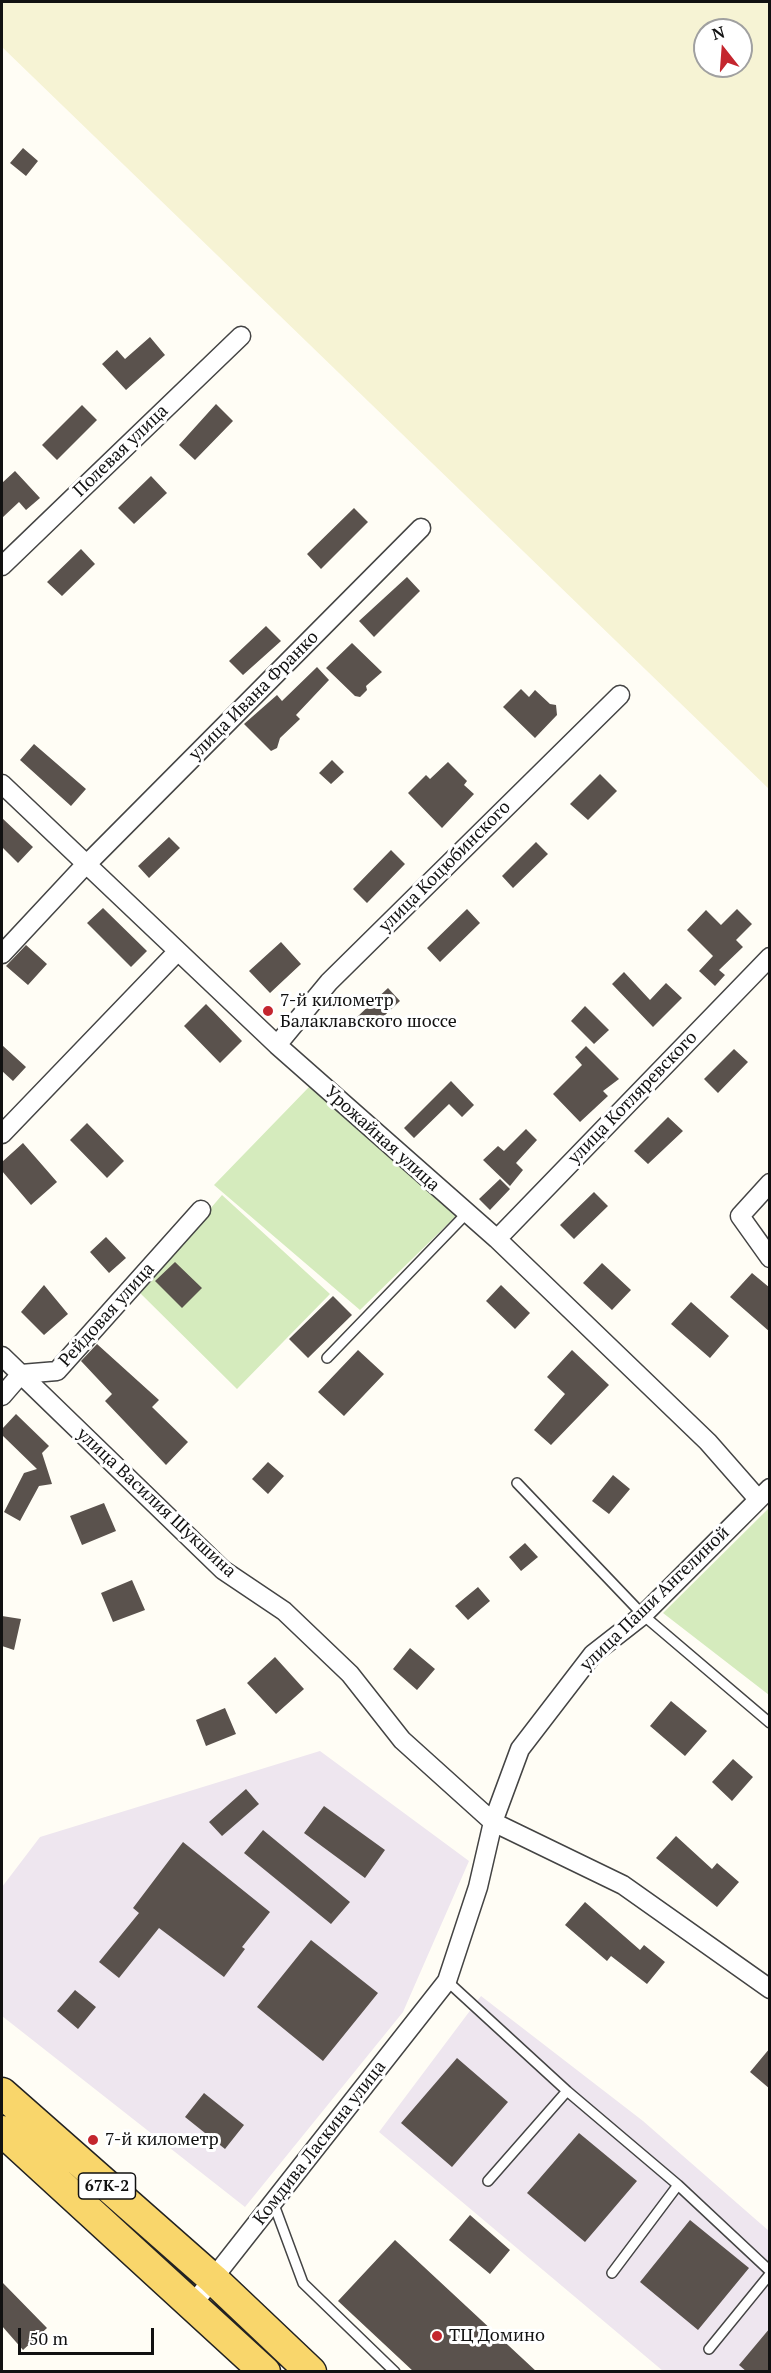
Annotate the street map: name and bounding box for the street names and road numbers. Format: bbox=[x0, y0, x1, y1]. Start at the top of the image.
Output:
street label: Полевая улица bbox=[69, 400, 173, 502]
street label: улица Ивана Франко bbox=[185, 627, 323, 765]
street label: улица Коцюбинского bbox=[375, 797, 515, 937]
street label: улица Котляревского bbox=[564, 1027, 702, 1169]
street label: Урожайная улица bbox=[320, 1082, 444, 1196]
street label: Рейдовая улица bbox=[55, 1258, 159, 1372]
street label: улица Василия Шукшина bbox=[72, 1424, 240, 1582]
street label: улица Паши Ангелиной bbox=[576, 1522, 734, 1676]
street label: Комдива Ласкина улица bbox=[249, 2057, 391, 2229]
road number: 67К-2 bbox=[78, 2173, 136, 2199]

